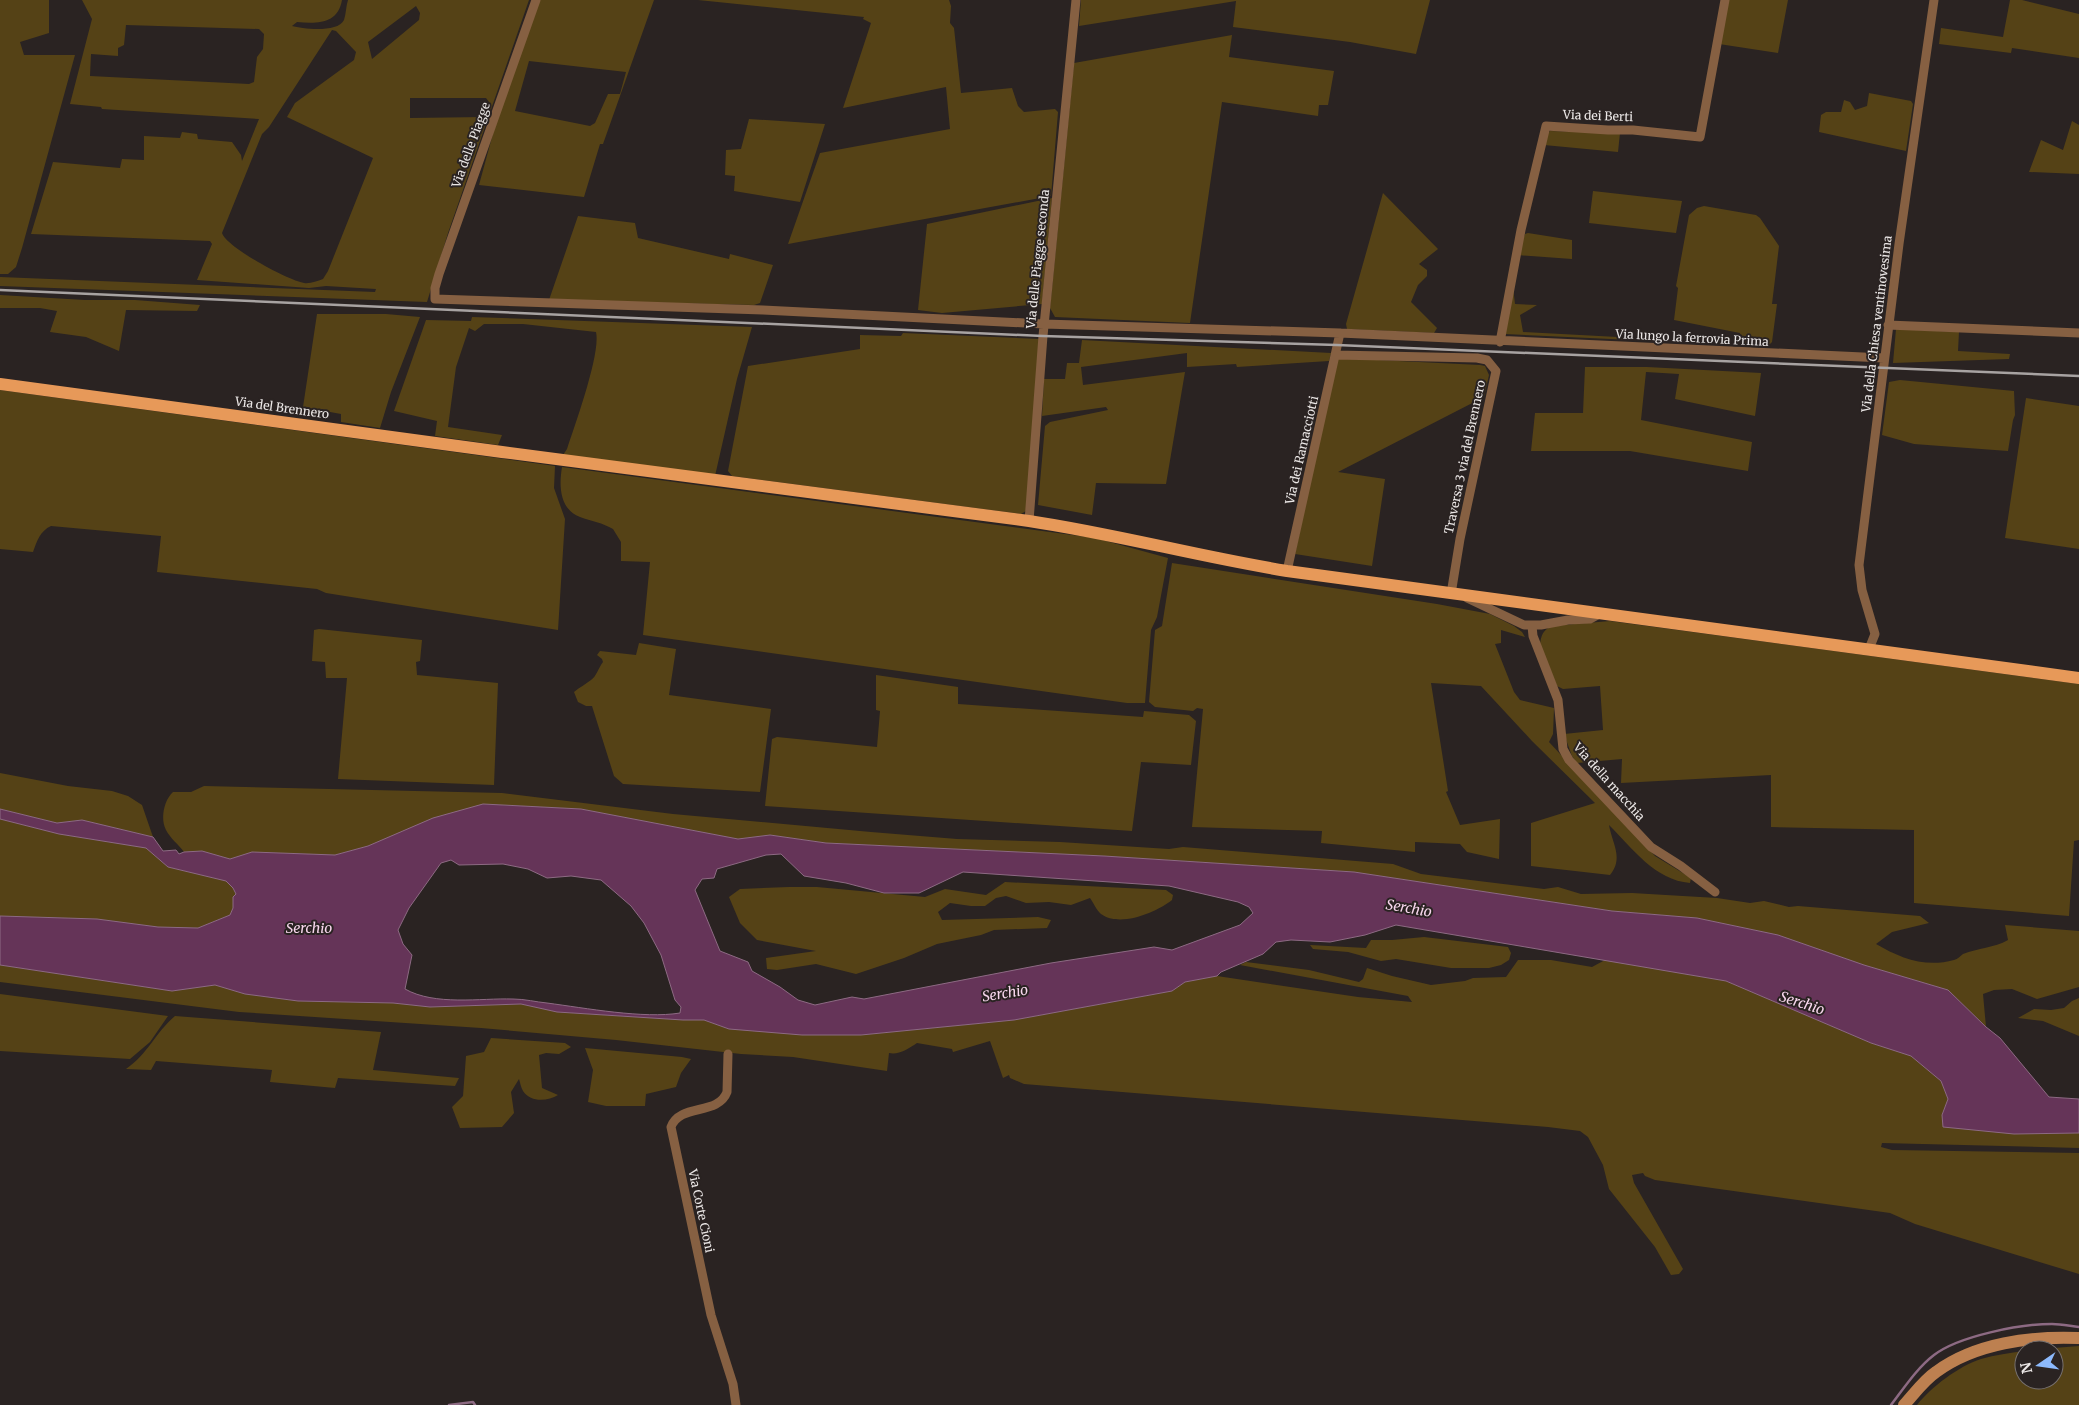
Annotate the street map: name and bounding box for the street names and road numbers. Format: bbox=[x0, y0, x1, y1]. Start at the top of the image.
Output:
street label: Via delle Piagge bbox=[448, 100, 493, 191]
street label: Via dei Berti bbox=[1562, 107, 1633, 124]
street label: Via delle Piagge seconda bbox=[1023, 188, 1052, 330]
street label: Via della Chiesa ventinovesima bbox=[1858, 234, 1895, 414]
street label: Via lungo la ferrovia Prima bbox=[1614, 326, 1770, 349]
street label: Traversa 3 via del Brennero bbox=[1441, 379, 1488, 535]
street label: Via del Brennero bbox=[233, 393, 330, 422]
street label: Via dei Ramacciotti bbox=[1282, 394, 1321, 507]
street label: Via della macchia bbox=[1570, 739, 1649, 824]
street label: Via Corte Cioni bbox=[685, 1167, 718, 1254]

